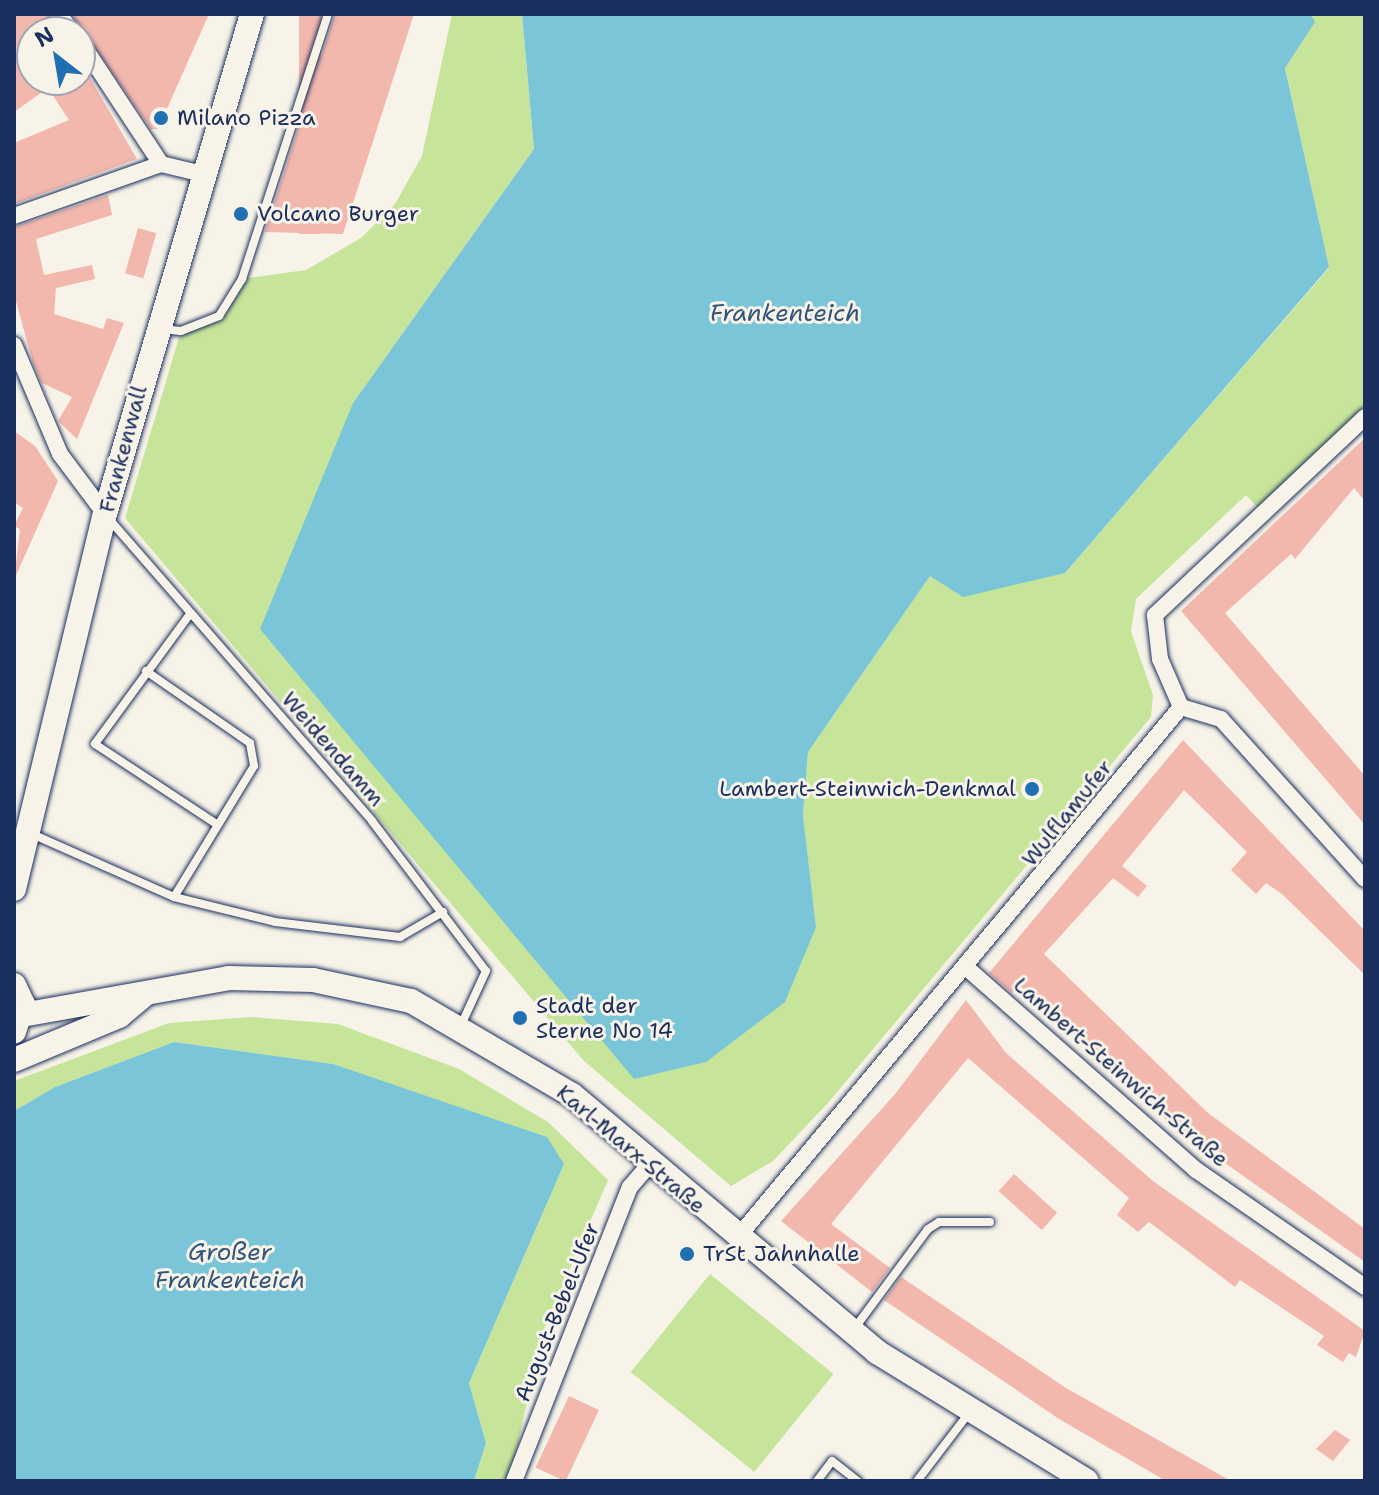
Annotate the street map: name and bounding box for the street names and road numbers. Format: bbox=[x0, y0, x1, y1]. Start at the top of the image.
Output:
street label: Frankenwall bbox=[93, 383, 153, 515]
street label: Weidendamm bbox=[276, 686, 390, 812]
street label: Wulflamufer bbox=[1016, 754, 1118, 872]
street label: Lambert-Steinwich-Straße bbox=[1008, 971, 1234, 1173]
street label: Karl-Marx-Straße bbox=[551, 1079, 711, 1219]
street label: August-Bebel-Ufer bbox=[509, 1219, 605, 1405]

